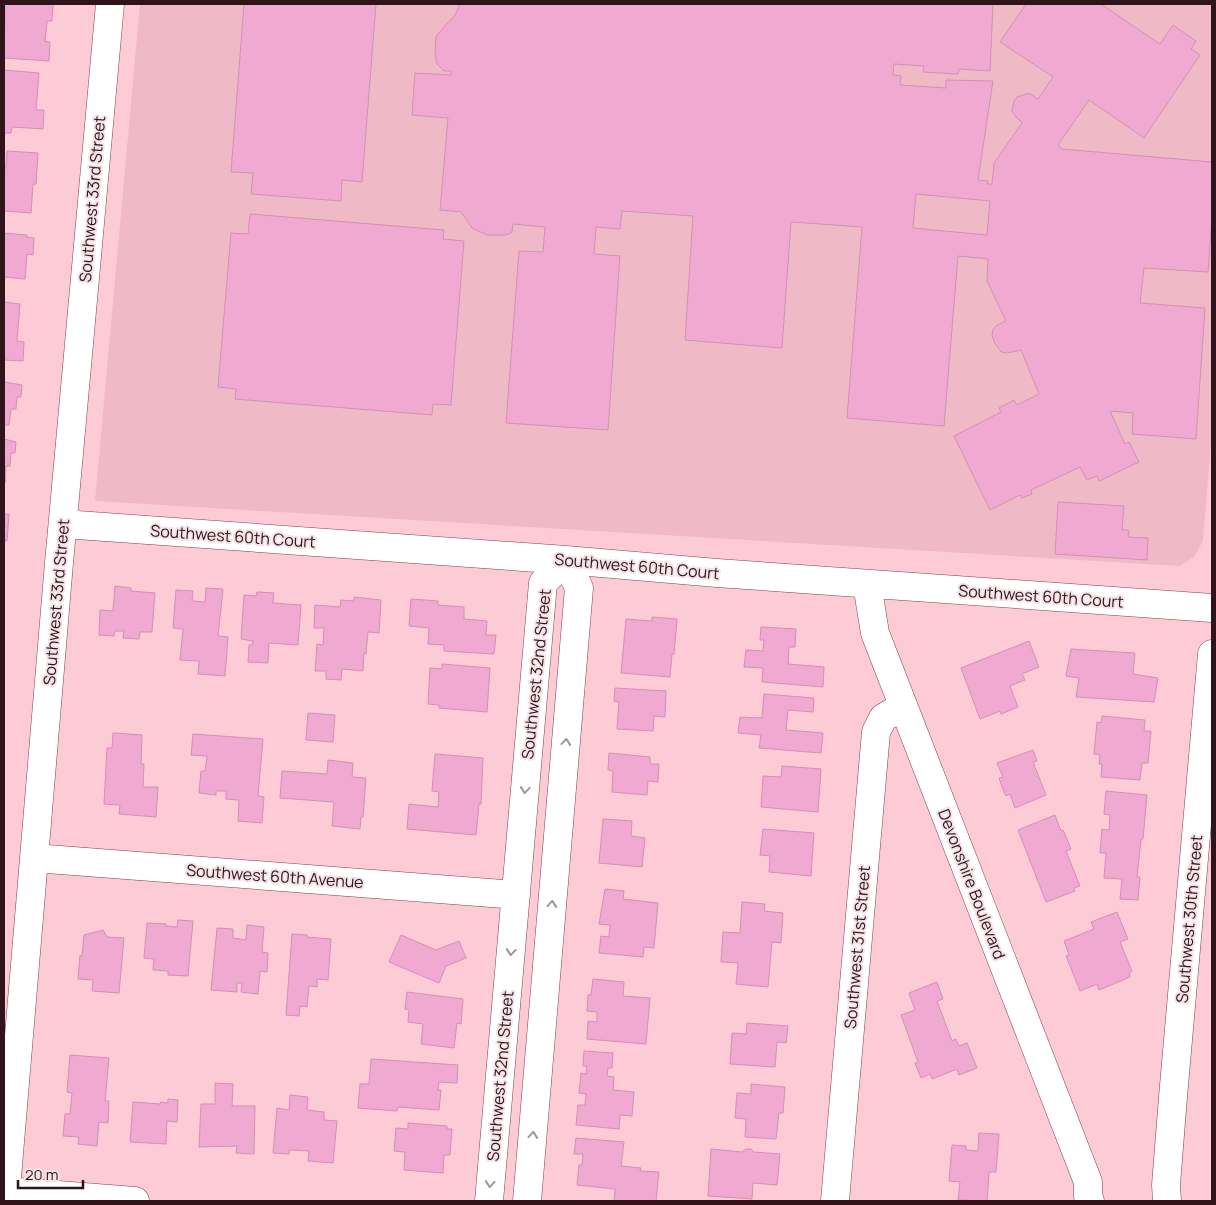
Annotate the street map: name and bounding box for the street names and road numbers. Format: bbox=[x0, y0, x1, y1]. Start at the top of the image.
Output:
street label: Southwest 33rd Street bbox=[74, 115, 110, 283]
street label: Southwest 33rd Street bbox=[38, 518, 74, 686]
street label: Southwest 60th Court bbox=[150, 519, 316, 553]
street label: Southwest 60th Court bbox=[554, 548, 720, 584]
street label: Southwest 60th Court bbox=[958, 579, 1124, 613]
street label: Southwest 32nd Street bbox=[516, 588, 556, 760]
street label: Devonshire Boulevard bbox=[933, 806, 1011, 962]
street label: Southwest 30th Street bbox=[1171, 834, 1207, 1004]
street label: Southwest 60th Avenue bbox=[186, 859, 364, 893]
street label: Southwest 31st Street bbox=[839, 864, 875, 1030]
street label: Southwest 32nd Street bbox=[482, 990, 518, 1162]

